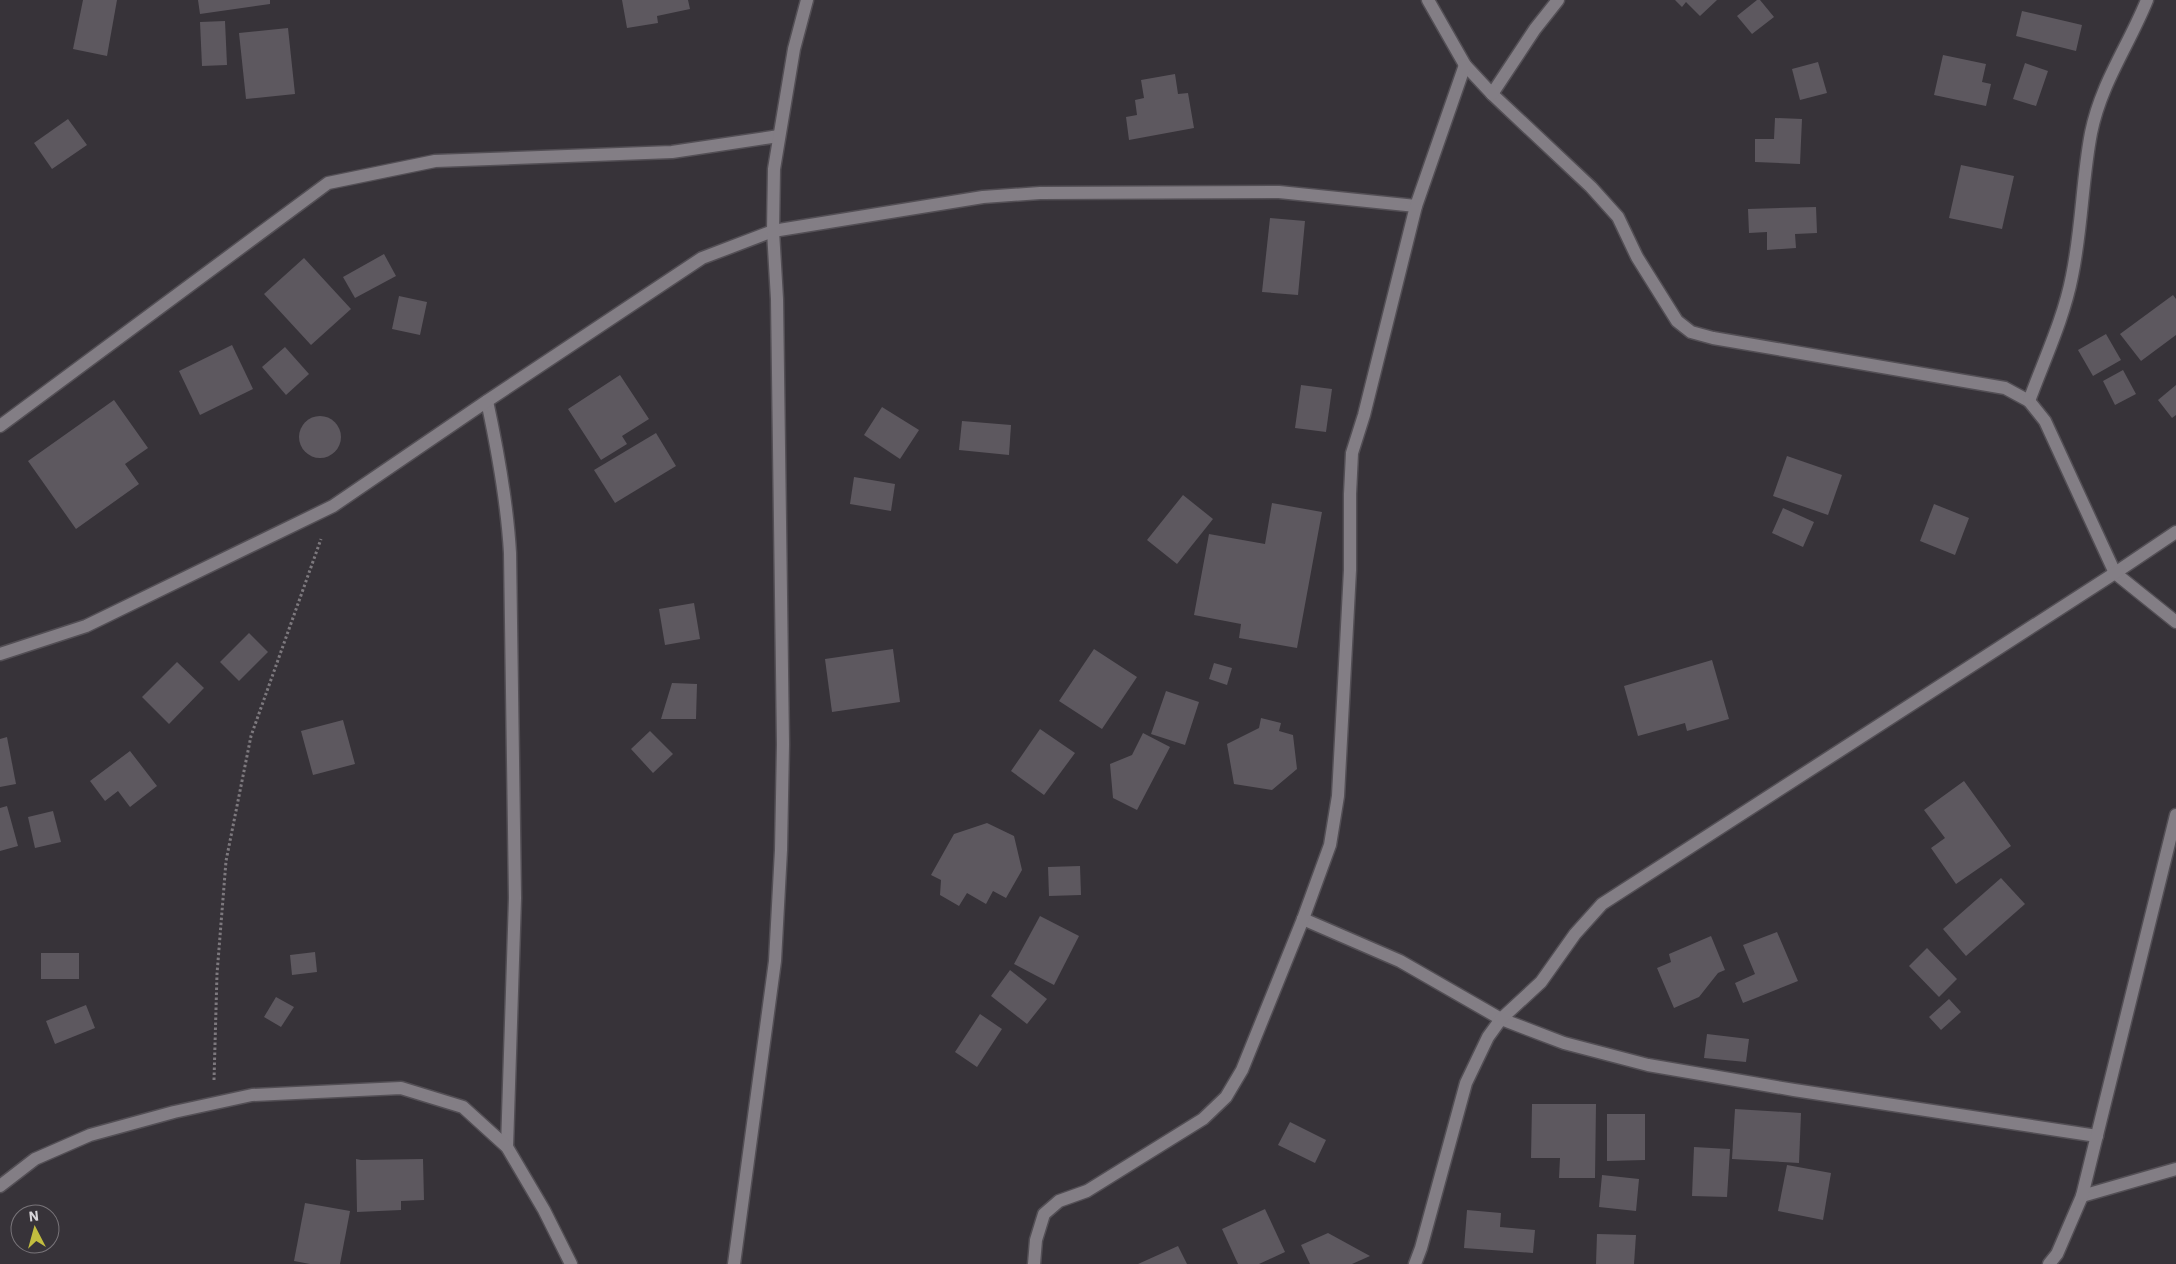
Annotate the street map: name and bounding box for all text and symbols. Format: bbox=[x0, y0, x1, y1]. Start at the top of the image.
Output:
north arrow bbox=[10, 1204, 60, 1254]
text: N bbox=[28, 1207, 40, 1226]

